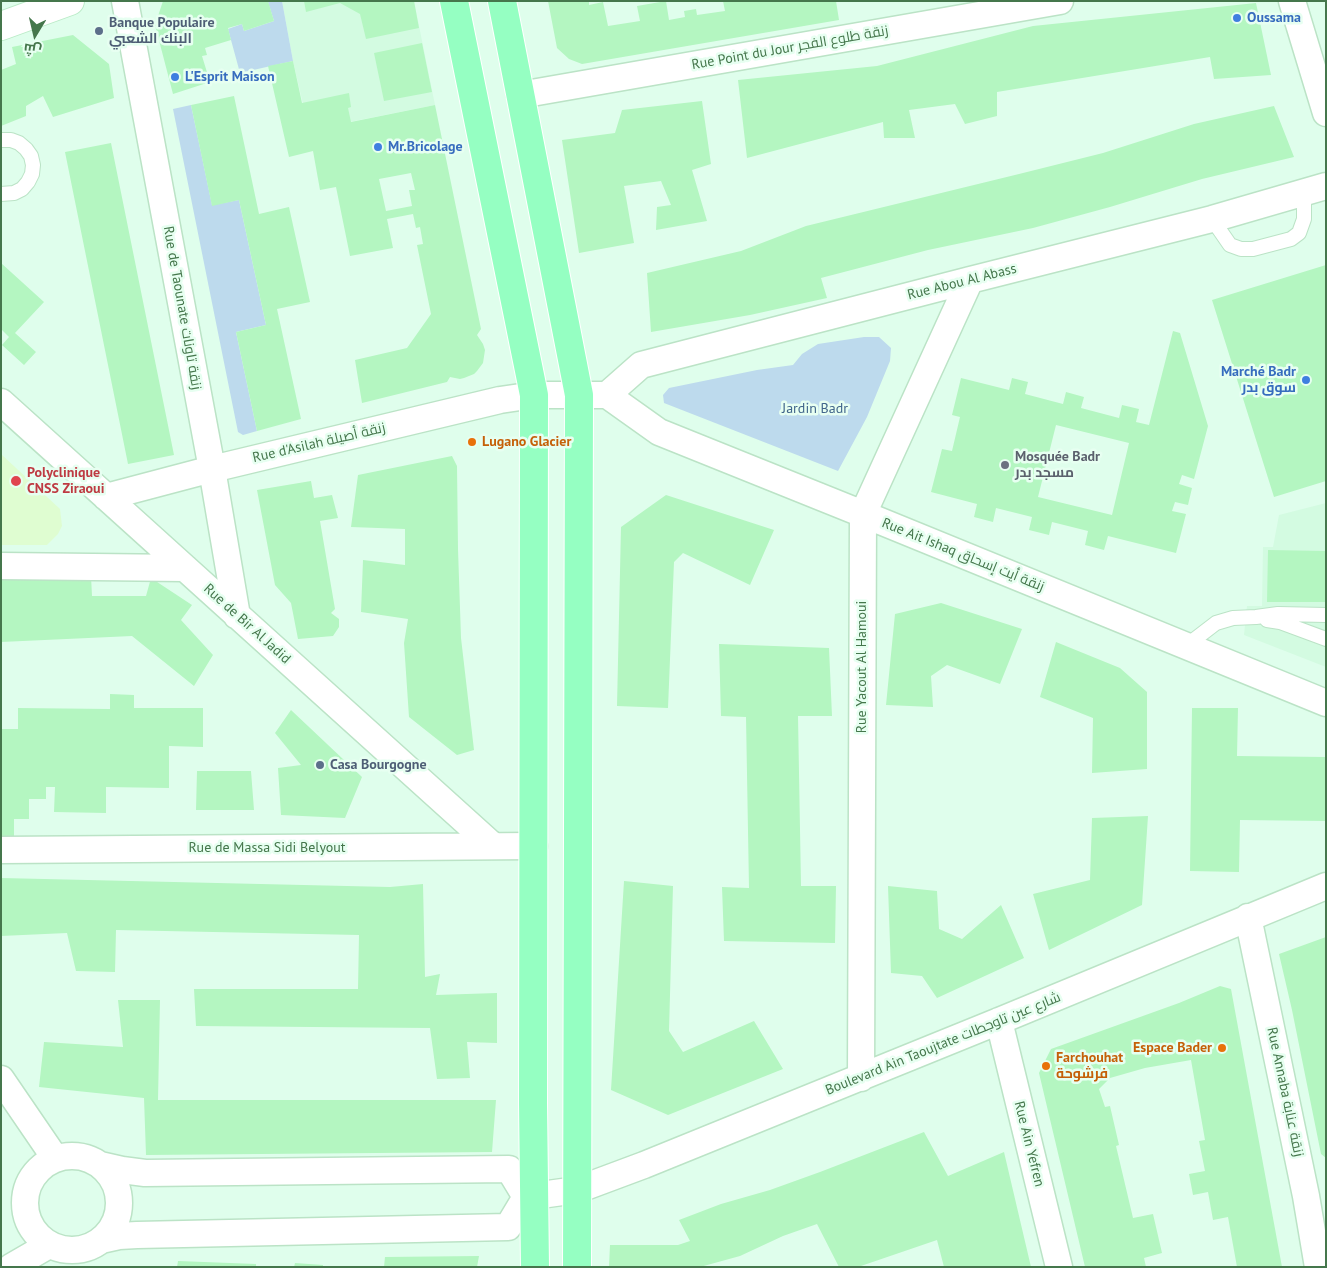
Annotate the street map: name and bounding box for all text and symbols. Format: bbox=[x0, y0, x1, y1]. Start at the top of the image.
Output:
north arrow bbox=[10, 10, 60, 60]
place label: Oussama bbox=[1247, 10, 1301, 26]
marker: Oussama bbox=[1231, 12, 1243, 24]
place label: Banque Populaire البنك الشعبي bbox=[109, 15, 215, 48]
street label: Rue Point du Jour زنقة طلوع الفجر bbox=[690, 22, 890, 74]
marker: Banque Populaire البنك الشعبي bbox=[93, 25, 105, 37]
text: ش bbox=[22, 40, 43, 60]
place label: L'Esprit Maison bbox=[185, 69, 275, 85]
marker: L'Esprit Maison bbox=[169, 71, 181, 83]
place label: Mr.Bricolage bbox=[388, 139, 463, 155]
marker: Mr.Bricolage bbox=[372, 141, 384, 153]
street label: Rue de Taounate زنقة تاونات bbox=[159, 225, 205, 391]
street label: Rue Abou Al Abass bbox=[906, 260, 1018, 304]
place label: Marché Badr سوق بدر bbox=[1221, 364, 1296, 397]
marker: Marché Badr سوق بدر bbox=[1300, 374, 1312, 386]
park label: Jardin Badr bbox=[782, 401, 848, 417]
street label: Rue d'Asilah زنقة أصيلة bbox=[251, 420, 387, 466]
place label: Lugano Glacier bbox=[482, 434, 571, 450]
marker: Lugano Glacier bbox=[466, 436, 478, 448]
place label: Mosquée Badr مسجد بدر bbox=[1015, 449, 1100, 482]
marker: Mosquée Badr مسجد بدر bbox=[999, 459, 1011, 471]
place label: Polyclinique CNSS Ziraoui bbox=[27, 465, 104, 498]
marker: Polyclinique CNSS Ziraoui bbox=[9, 474, 23, 488]
street label: Rue Ait Ishaq زنقة أيت إسحاق bbox=[879, 515, 1047, 595]
street label: Rue de Bir Al Jadid bbox=[200, 581, 294, 667]
street label: Rue Yacout Al Hamoui bbox=[854, 601, 870, 733]
place label: Casa Bourgogne bbox=[330, 757, 427, 773]
marker: Casa Bourgogne bbox=[314, 759, 326, 771]
street label: Rue de Massa Sidi Belyout bbox=[188, 840, 346, 856]
street label: Boulevard Ain Taoujtate شارع عين تاوجطات bbox=[823, 989, 1063, 1099]
street label: Rue Annaba زنقة عنابة bbox=[1263, 1026, 1307, 1158]
place label: Espace Bader bbox=[1133, 1040, 1212, 1056]
marker: Espace Bader bbox=[1216, 1042, 1228, 1054]
place label: Farchouhat فرشوحة bbox=[1056, 1050, 1123, 1082]
marker: Farchouhat فرشوحة bbox=[1040, 1060, 1052, 1072]
street label: Rue Ain Yefren bbox=[1010, 1099, 1048, 1189]

